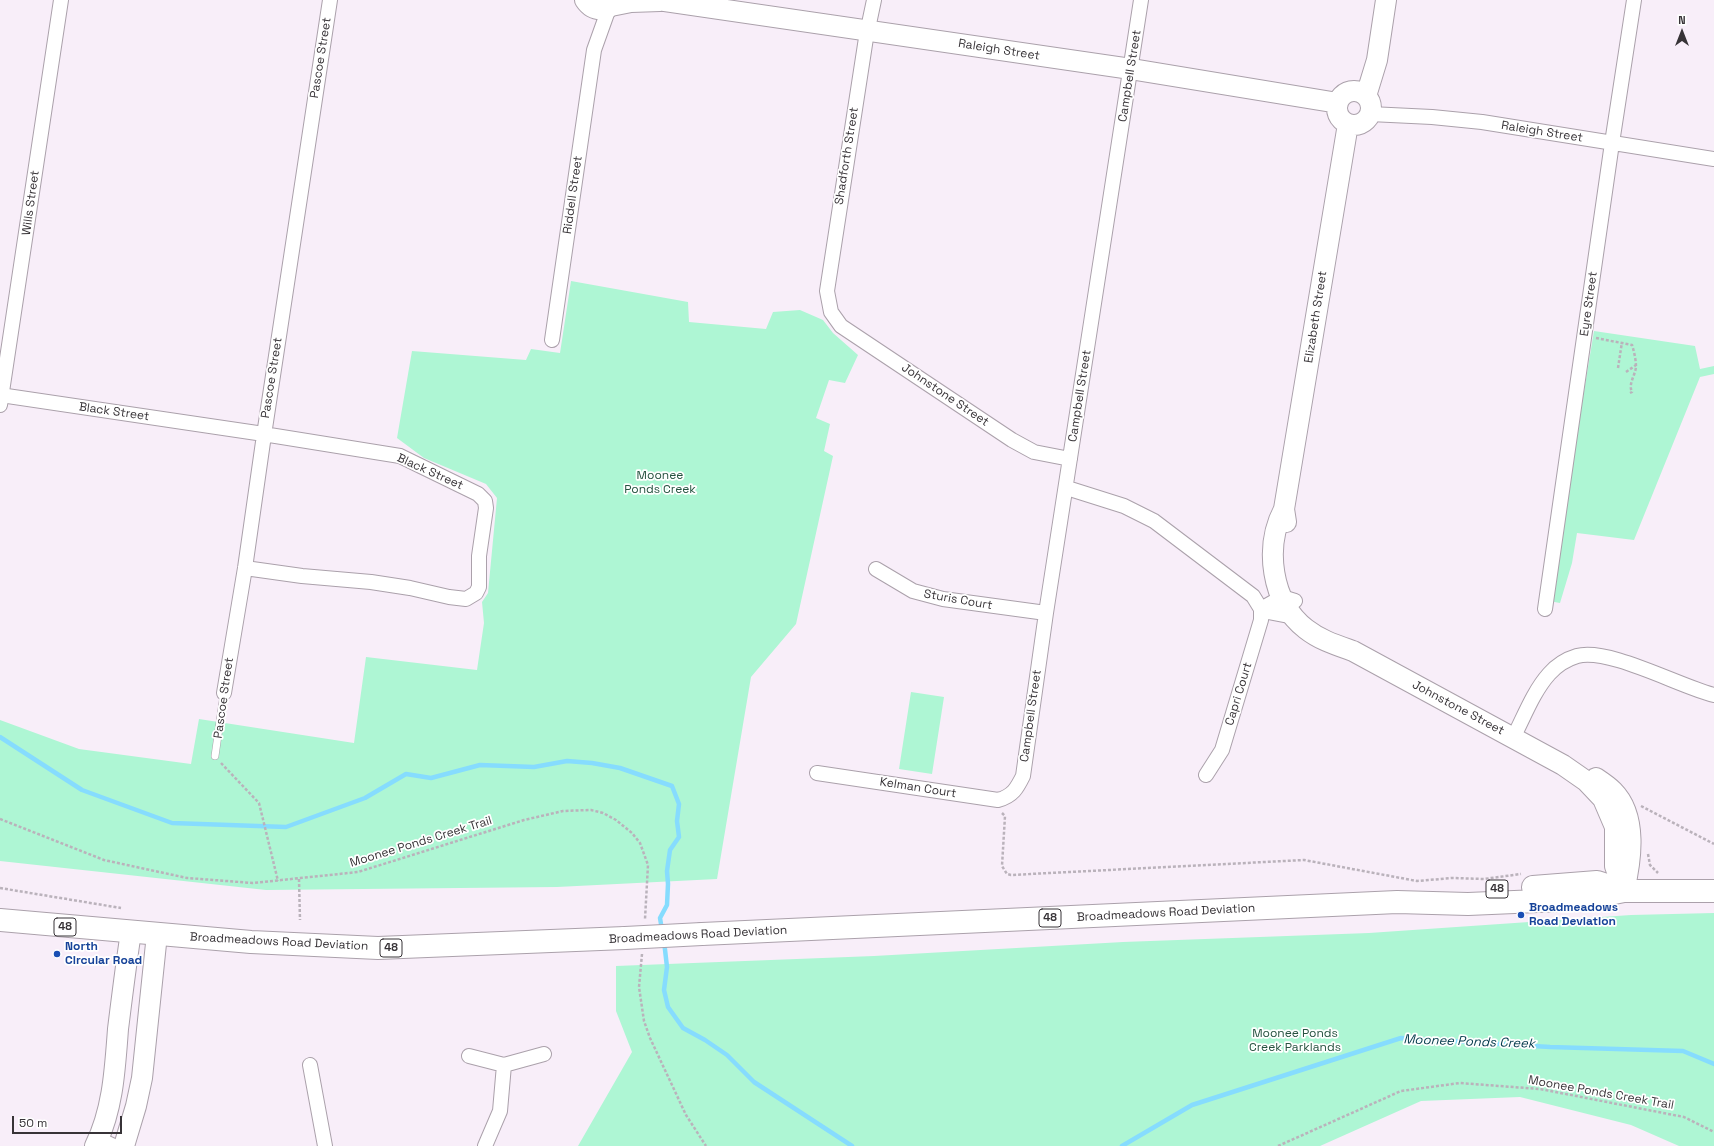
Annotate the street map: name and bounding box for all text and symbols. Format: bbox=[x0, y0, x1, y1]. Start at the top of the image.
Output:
north arrow bbox=[1662, 12, 1702, 52]
text: N bbox=[1678, 13, 1686, 27]
street label: Pascoe Street bbox=[307, 17, 335, 99]
street label: Campbell Street bbox=[1116, 29, 1144, 123]
street label: Raleigh Street bbox=[957, 36, 1041, 64]
street label: Shadforth Street bbox=[832, 106, 862, 206]
street label: Raleigh Street bbox=[1500, 118, 1584, 146]
street label: Riddell Street bbox=[560, 155, 586, 235]
street label: Wills Street bbox=[19, 170, 43, 236]
street label: Elizabeth Street bbox=[1302, 270, 1330, 364]
street label: Eyre Street bbox=[1577, 271, 1601, 337]
street label: Pascoe Street bbox=[258, 337, 286, 419]
street label: Campbell Street bbox=[1066, 349, 1094, 443]
street label: Johnstone Street bbox=[899, 360, 991, 430]
street label: Black Street bbox=[78, 400, 150, 424]
street label: Black Street bbox=[395, 451, 465, 493]
park label: Moonee Ponds Creek bbox=[624, 469, 696, 497]
street label: Sturis Court bbox=[922, 587, 994, 613]
street label: Pascoe Street bbox=[211, 657, 237, 739]
street label: Capri Court bbox=[1223, 661, 1255, 727]
street label: Campbell Street bbox=[1017, 669, 1045, 763]
street label: Johnstone Street bbox=[1410, 678, 1506, 738]
street label: Kelman Court bbox=[879, 775, 957, 801]
street label: Moonee Ponds Creek Trail bbox=[348, 814, 494, 870]
road number: 48 bbox=[1486, 880, 1508, 898]
street label: Broadmeadows Road Deviation bbox=[1076, 901, 1256, 925]
place label: Broadmeadows Road Deviation bbox=[1529, 901, 1618, 929]
road number: 48 bbox=[1039, 909, 1061, 927]
marker: Broadmeadows Road Deviation bbox=[1516, 910, 1526, 920]
road number: 48 bbox=[54, 918, 76, 936]
street label: Broadmeadows Road Deviation bbox=[608, 923, 788, 947]
street label: Broadmeadows Road Deviation bbox=[189, 930, 369, 954]
road number: 48 bbox=[380, 939, 402, 957]
place label: North Circular Road bbox=[65, 940, 142, 968]
marker: North Circular Road bbox=[52, 949, 62, 959]
park label: Moonee Ponds Creek Parklands bbox=[1249, 1027, 1341, 1055]
water label: Moonee Ponds Creek bbox=[1403, 1032, 1535, 1052]
street label: Moonee Ponds Creek Trail bbox=[1527, 1073, 1675, 1113]
scale bar bbox=[14, 1108, 124, 1134]
text: 50 m bbox=[19, 1115, 47, 1131]

